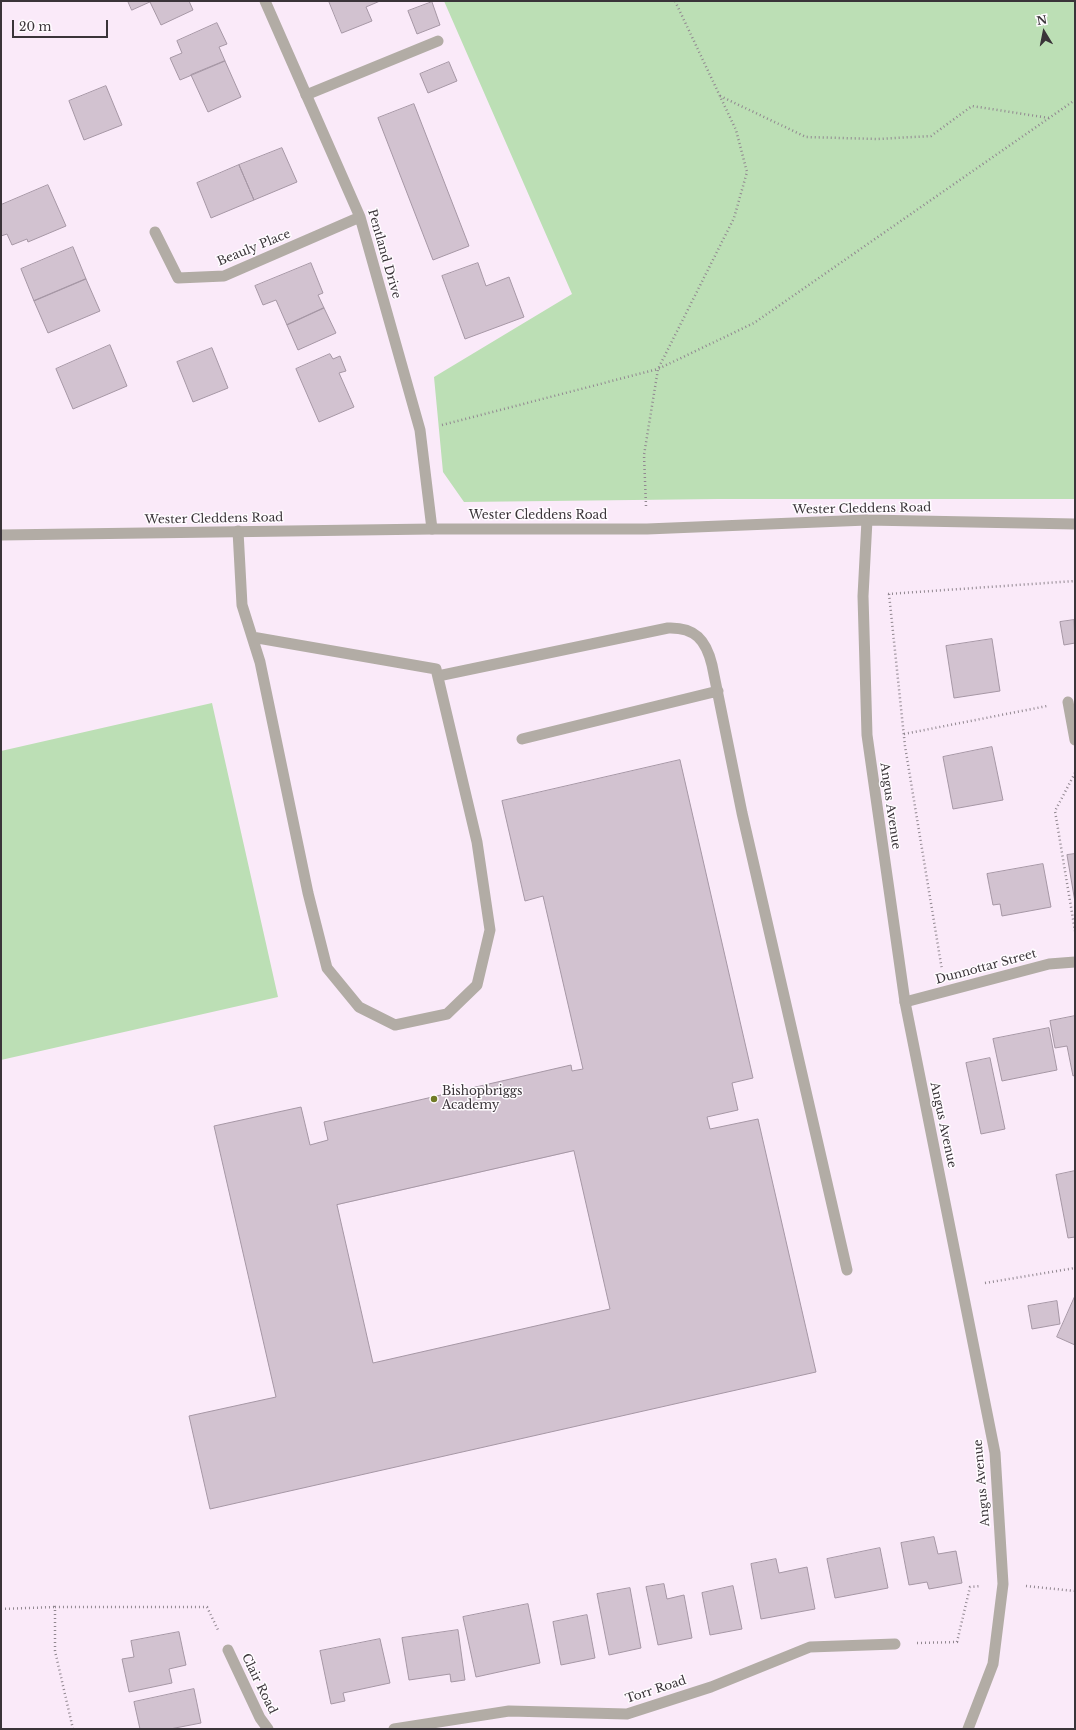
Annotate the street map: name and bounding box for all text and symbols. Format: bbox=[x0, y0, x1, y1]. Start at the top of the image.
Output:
scale bar bbox=[14, 12, 110, 38]
north arrow bbox=[1024, 12, 1064, 52]
text: N bbox=[1036, 12, 1048, 28]
text: 20 m bbox=[19, 19, 51, 34]
street label: Pentland Drive bbox=[364, 208, 404, 300]
street label: Beauly Place bbox=[215, 227, 293, 269]
street label: Wester Cleddens Road bbox=[793, 501, 931, 517]
street label: Wester Cleddens Road bbox=[469, 509, 607, 523]
street label: Wester Cleddens Road bbox=[145, 511, 283, 527]
street label: Angus Avenue bbox=[877, 762, 903, 850]
street label: Dunnottar Street bbox=[934, 947, 1038, 987]
street label: Angus Avenue bbox=[927, 1081, 959, 1169]
place label: Bishopbriggs Academy bbox=[442, 1085, 522, 1113]
marker: Bishopbriggs Academy bbox=[429, 1094, 439, 1104]
street label: Angus Avenue bbox=[971, 1439, 993, 1527]
street label: Clair Road bbox=[238, 1651, 280, 1717]
street label: Torr Road bbox=[624, 1673, 688, 1707]

